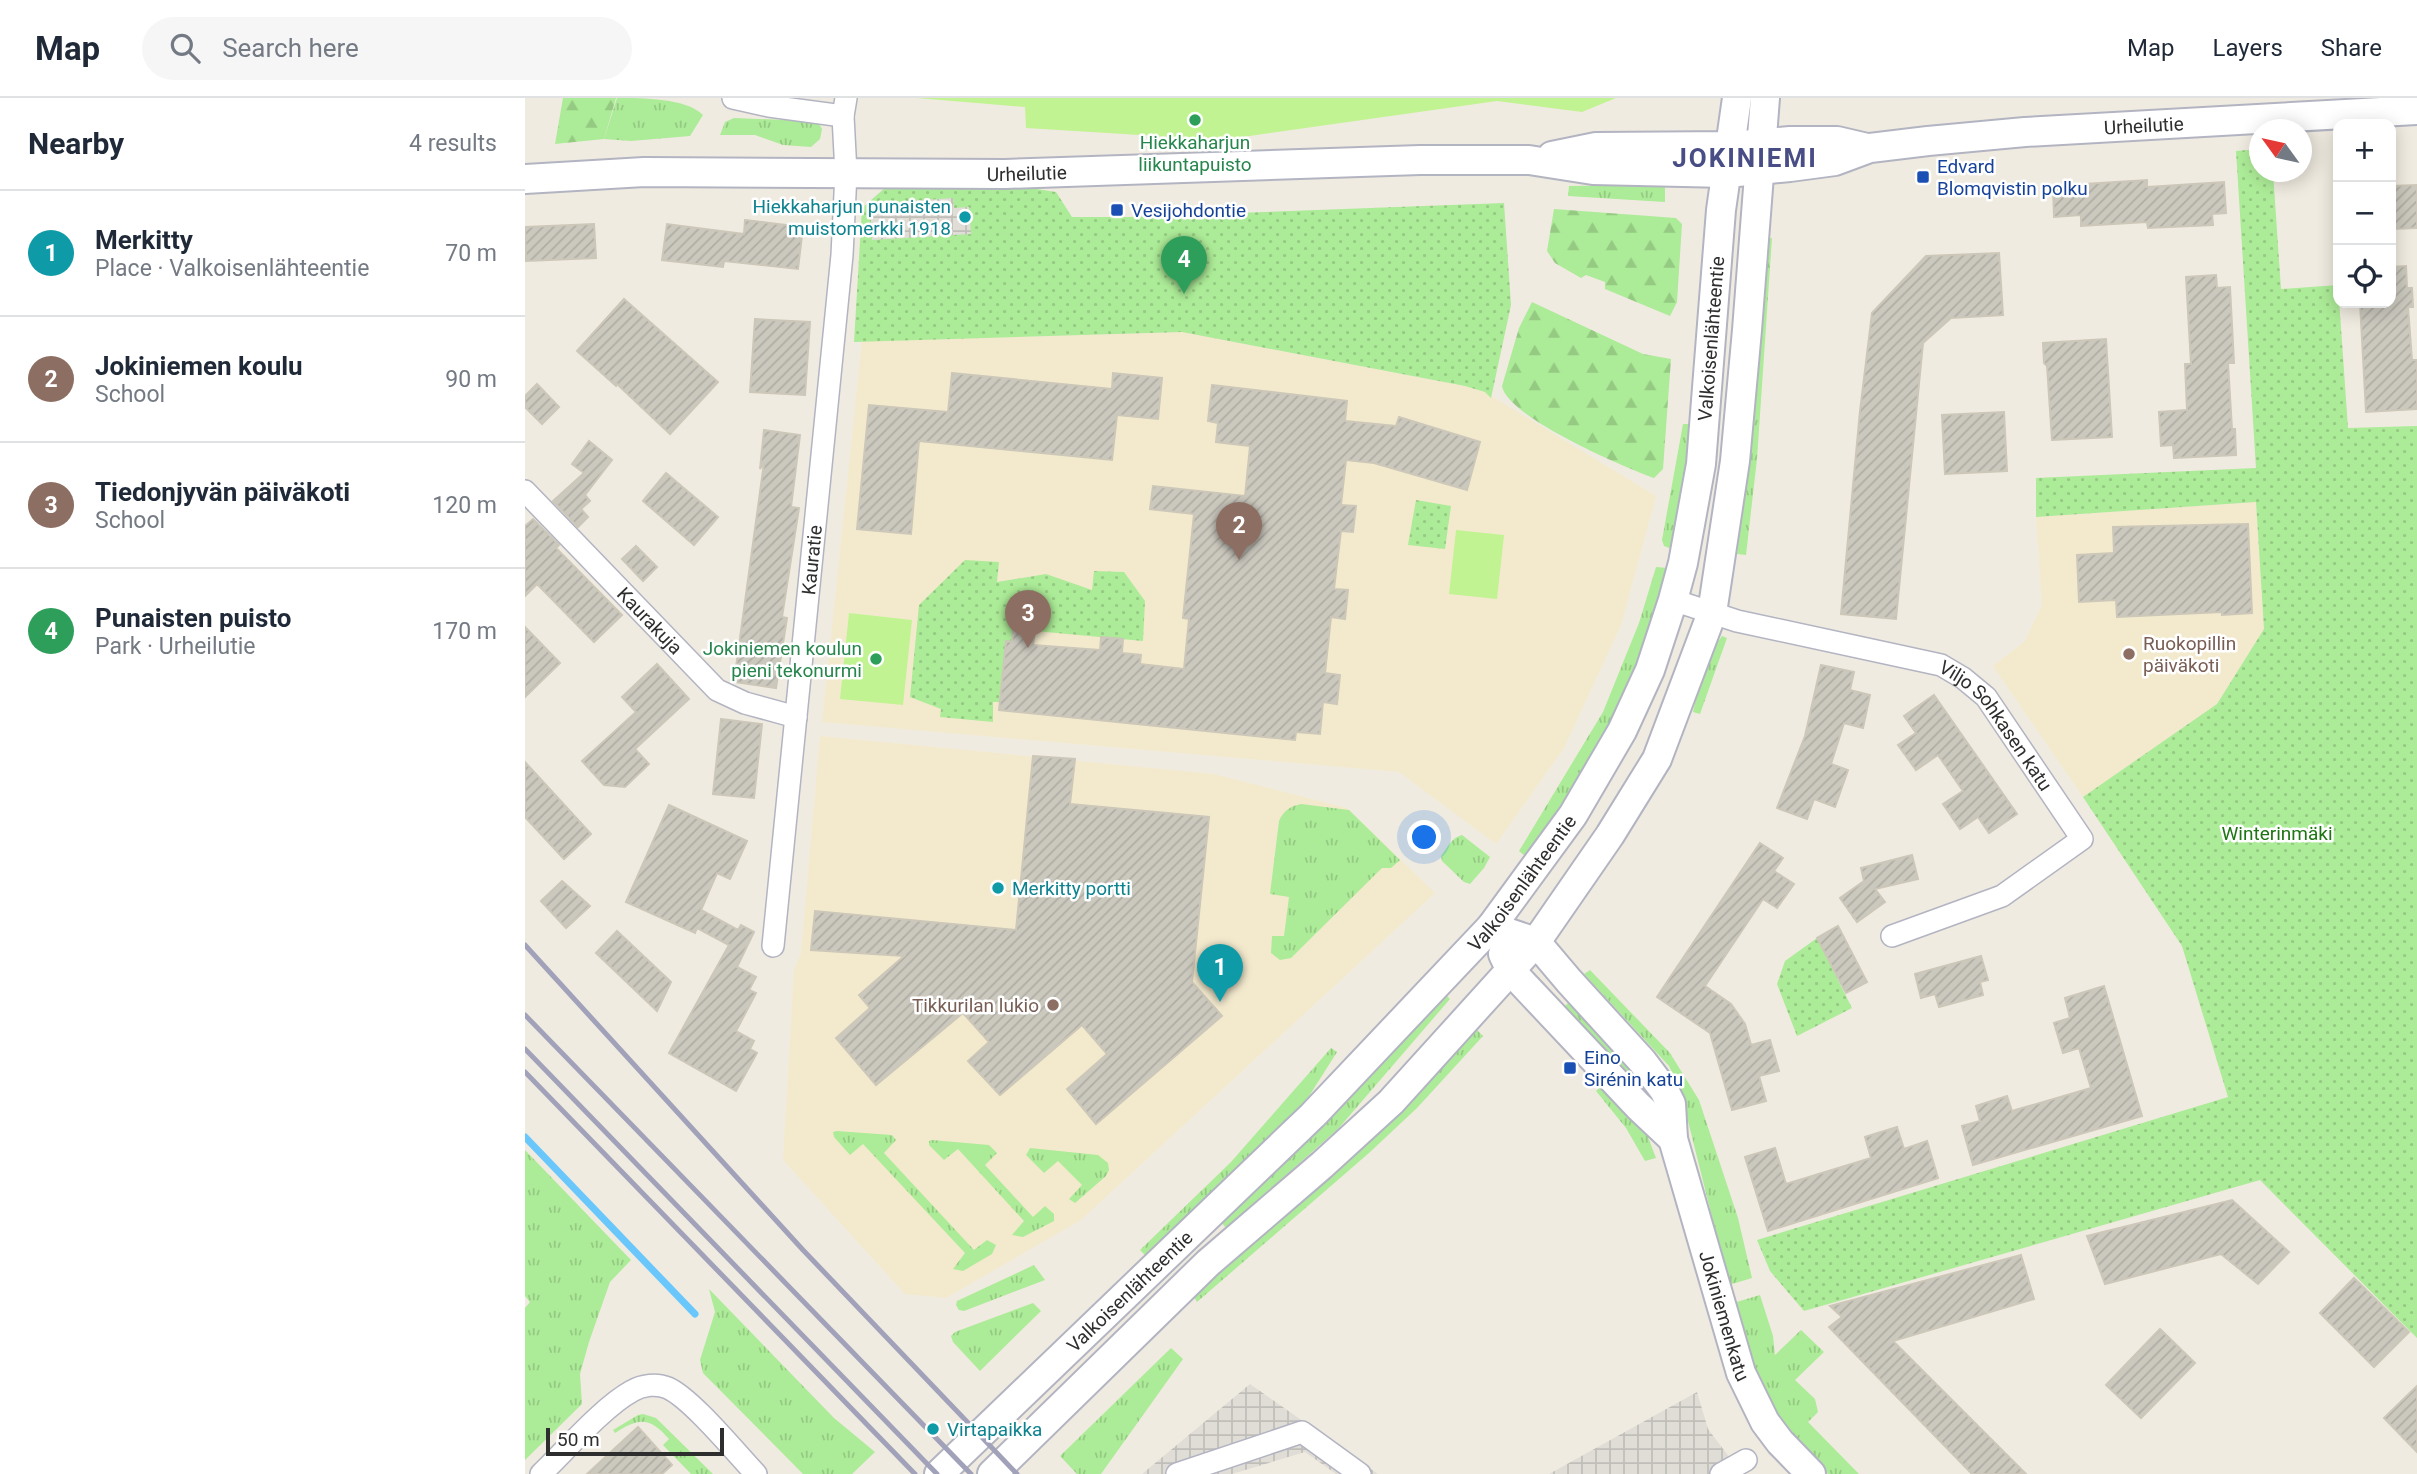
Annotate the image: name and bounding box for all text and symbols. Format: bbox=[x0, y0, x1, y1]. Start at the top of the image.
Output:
search box bbox=[142, 17, 632, 80]
text: Map bbox=[35, 29, 100, 68]
icon: search bbox=[166, 29, 204, 67]
text: Search here bbox=[222, 33, 359, 63]
text: Map bbox=[2127, 34, 2175, 62]
text: Layers bbox=[2213, 34, 2283, 62]
text: Share bbox=[2321, 34, 2382, 62]
marker: Hiekkaharjun liikuntapuisto bbox=[1187, 112, 1203, 128]
street label: Urheilutie bbox=[2103, 112, 2184, 140]
north arrow bbox=[2249, 119, 2312, 182]
map controls bbox=[2333, 119, 2396, 308]
button: + bbox=[2333, 119, 2396, 182]
text: Nearby bbox=[28, 126, 124, 161]
text: 4 results bbox=[409, 130, 497, 157]
place label: Hiekkaharjun liikuntapuisto bbox=[1138, 131, 1252, 176]
district label: JOKINIEMI bbox=[1672, 143, 1818, 173]
place label: Edvard Blomqvistin polku bbox=[1937, 155, 2088, 200]
street label: Urheilutie bbox=[987, 161, 1067, 186]
marker: Edvard Blomqvistin polku bbox=[1915, 169, 1931, 185]
button: − bbox=[2333, 182, 2396, 245]
place label: Hiekkaharjun punaisten muistomerkki 1918 bbox=[753, 195, 951, 240]
place label: Vesijohdontie bbox=[1131, 199, 1246, 222]
marker: Vesijohdontie bbox=[1109, 202, 1125, 218]
marker: Hiekkaharjun punaisten muistomerkki 1918 bbox=[957, 209, 973, 225]
text: Merkitty bbox=[95, 225, 193, 255]
pin: 4 bbox=[1161, 236, 1207, 294]
text: 1 bbox=[44, 240, 58, 267]
text: 70 m bbox=[445, 240, 497, 267]
button: locate bbox=[2333, 245, 2396, 308]
text: Place · Valkoisenlähteentie bbox=[95, 255, 369, 282]
street label: Valkoisenlähteentie bbox=[1693, 255, 1729, 422]
text: Jokiniemen koulu bbox=[95, 351, 303, 381]
text: 2 bbox=[44, 366, 58, 393]
text: 90 m bbox=[445, 366, 497, 393]
text: School bbox=[95, 381, 165, 408]
text: Tiedonjyvän päiväkoti bbox=[95, 477, 350, 507]
text: 3 bbox=[44, 492, 58, 519]
text: 120 m bbox=[432, 492, 497, 519]
pin: 2 bbox=[1216, 502, 1262, 560]
text: School bbox=[95, 507, 165, 534]
street label: Kauratie bbox=[797, 524, 827, 596]
street label: Kaurakuja bbox=[612, 583, 687, 659]
pin: 3 bbox=[1005, 590, 1051, 648]
text: Punaisten puisto bbox=[95, 603, 291, 633]
text: 4 bbox=[44, 618, 58, 645]
text: 170 m bbox=[432, 618, 497, 645]
place label: Ruokopillin päiväkoti bbox=[2143, 632, 2236, 677]
text: Park · Urheilutie bbox=[95, 633, 256, 660]
place label: Jokiniemen koulun pieni tekonurmi bbox=[703, 637, 862, 682]
marker: Ruokopillin päiväkoti bbox=[2121, 646, 2137, 662]
marker: Jokiniemen koulun pieni tekonurmi bbox=[868, 651, 884, 667]
street label: Viljo Sohkasen katu bbox=[1935, 656, 2057, 795]
street label: Valkoisenlähteentie bbox=[1463, 810, 1581, 956]
your location bbox=[1407, 820, 1441, 854]
park label: Winterinmäki bbox=[2221, 822, 2333, 845]
place label: Merkitty portti bbox=[1012, 877, 1131, 900]
marker: Merkitty portti bbox=[990, 880, 1006, 896]
pin: 1 bbox=[1197, 944, 1243, 1002]
place label: Tikkurilan lukio bbox=[912, 994, 1039, 1017]
marker: Tikkurilan lukio bbox=[1045, 997, 1061, 1013]
place label: Eino Sirénin katu bbox=[1584, 1046, 1683, 1091]
marker: Eino Sirénin katu bbox=[1562, 1060, 1578, 1076]
street label: Valkoisenlähteentie bbox=[1062, 1226, 1197, 1357]
street label: Jokiniemenkatu bbox=[1694, 1248, 1754, 1385]
place label: Virtapaikka bbox=[947, 1418, 1042, 1441]
marker: Virtapaikka bbox=[925, 1421, 941, 1437]
scale bar bbox=[546, 1425, 725, 1457]
text: 50 m bbox=[557, 1428, 600, 1451]

